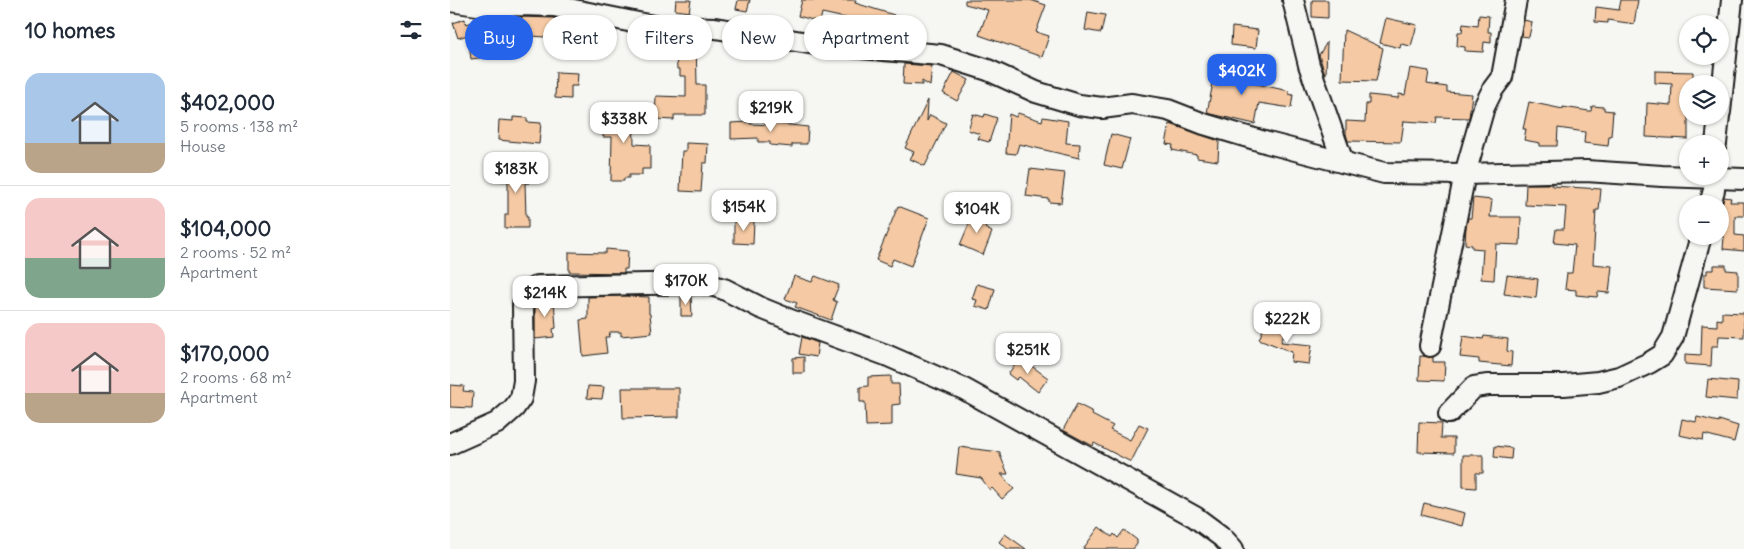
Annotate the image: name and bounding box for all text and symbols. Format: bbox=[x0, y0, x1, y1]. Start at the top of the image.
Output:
chip: Buy bbox=[465, 15, 533, 60]
chip: Rent bbox=[543, 15, 617, 60]
chip: Filters bbox=[627, 15, 712, 60]
chip: New bbox=[722, 15, 794, 60]
chip: Apartment bbox=[804, 15, 927, 60]
map controls bbox=[1679, 15, 1729, 245]
button: locate bbox=[1679, 15, 1729, 65]
icon: filters bbox=[397, 16, 425, 44]
text: 10 homes bbox=[25, 17, 115, 44]
pin: $402K bbox=[1207, 54, 1277, 96]
text: $402K bbox=[1218, 60, 1266, 80]
button: layers bbox=[1679, 75, 1729, 125]
text: $402,000 bbox=[180, 89, 275, 116]
pin: $219K bbox=[736, 90, 806, 133]
icon: home bbox=[65, 93, 125, 153]
text: $219K bbox=[749, 97, 793, 117]
pin: $338K bbox=[589, 102, 659, 144]
text: $338K bbox=[601, 108, 647, 128]
text: 5 rooms · 138 m² bbox=[180, 116, 298, 136]
button: + bbox=[1679, 135, 1729, 185]
text: House bbox=[180, 136, 226, 156]
pin: $183K bbox=[481, 152, 551, 194]
text: $183K bbox=[494, 158, 538, 178]
pin: $154K bbox=[709, 190, 779, 232]
pin: $104K bbox=[942, 192, 1012, 234]
button: − bbox=[1679, 195, 1729, 245]
text: $154K bbox=[722, 196, 766, 216]
text: $104K bbox=[955, 198, 999, 218]
text: $104,000 bbox=[180, 215, 271, 242]
icon: home bbox=[65, 218, 125, 278]
text: 2 rooms · 52 m² bbox=[180, 242, 291, 262]
text: Apartment bbox=[180, 262, 258, 282]
pin: $170K bbox=[651, 264, 721, 306]
text: $170K bbox=[664, 270, 708, 290]
pin: $214K bbox=[510, 276, 580, 318]
text: $214K bbox=[523, 282, 567, 302]
pin: $222K bbox=[1252, 302, 1322, 344]
text: $222K bbox=[1264, 308, 1310, 328]
pin: $251K bbox=[993, 332, 1063, 375]
text: $251K bbox=[1006, 339, 1050, 359]
text: $170,000 bbox=[180, 340, 270, 367]
icon: home bbox=[65, 343, 125, 403]
text: 2 rooms · 68 m² bbox=[180, 367, 292, 387]
text: Apartment bbox=[180, 387, 258, 407]

